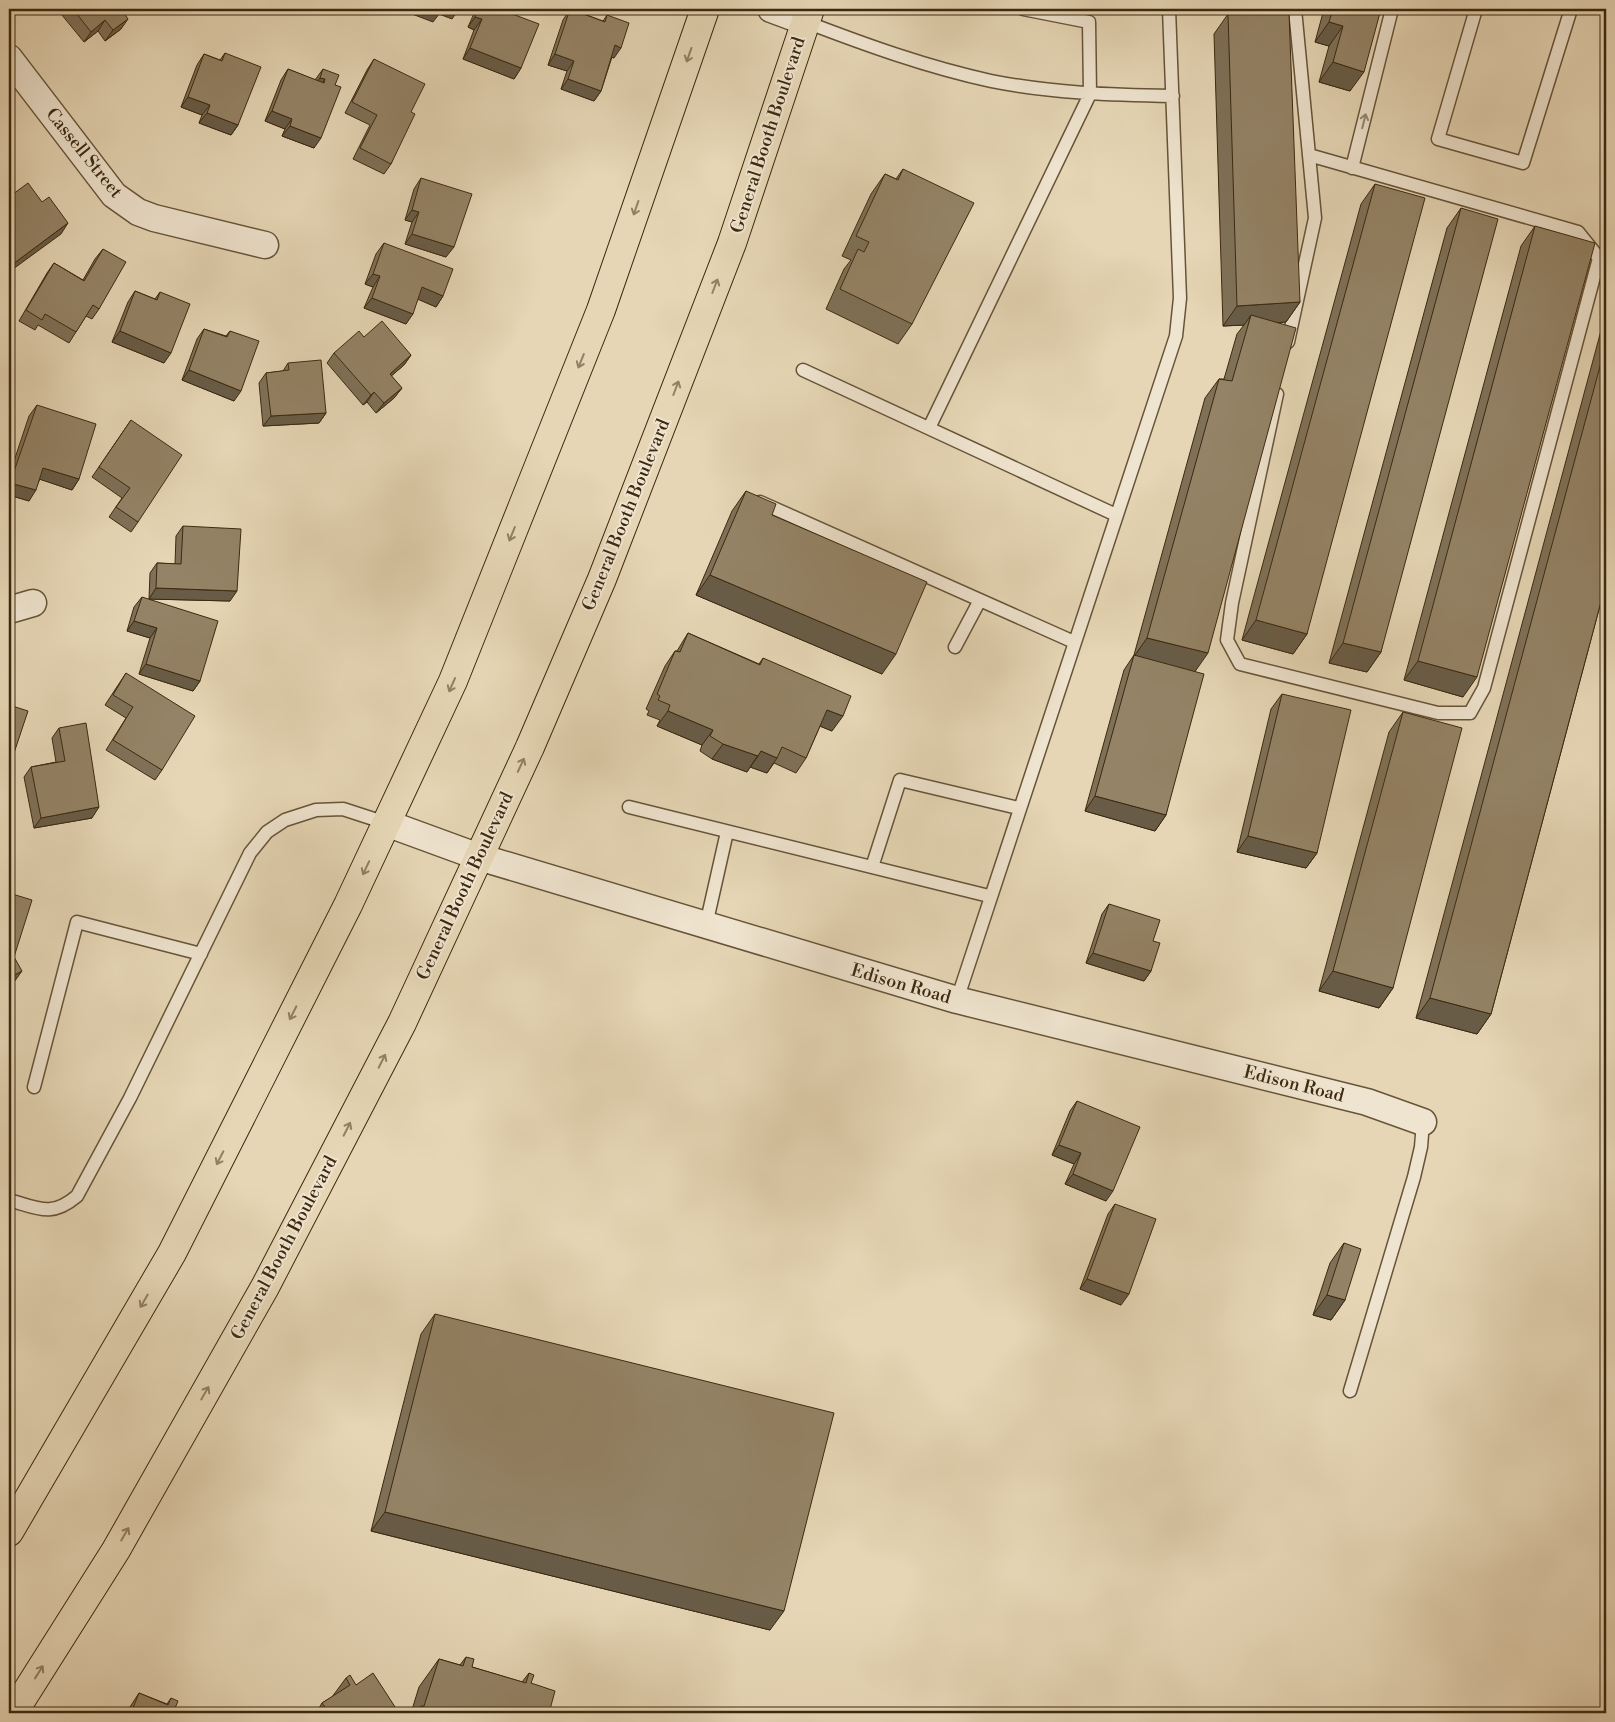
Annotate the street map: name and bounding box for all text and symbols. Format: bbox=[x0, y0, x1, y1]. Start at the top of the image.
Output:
street label: General Booth Boulevard bbox=[725, 33, 811, 236]
one-way arrow bbox=[684, 47, 693, 62]
street label: Cassell Street bbox=[41, 103, 128, 203]
one-way arrow bbox=[1360, 113, 1369, 129]
one-way arrow bbox=[631, 200, 640, 216]
one-way arrow bbox=[711, 279, 720, 294]
one-way arrow bbox=[575, 353, 585, 368]
one-way arrow bbox=[672, 381, 681, 396]
street label: General Booth Boulevard bbox=[577, 415, 675, 614]
one-way arrow bbox=[507, 526, 516, 541]
one-way arrow bbox=[446, 677, 456, 692]
one-way arrow bbox=[517, 758, 527, 773]
street label: General Booth Boulevard bbox=[411, 788, 519, 984]
one-way arrow bbox=[360, 860, 370, 875]
street label: Edison Road bbox=[848, 959, 954, 1009]
one-way arrow bbox=[288, 1005, 297, 1020]
one-way arrow bbox=[378, 1054, 387, 1069]
street label: Edison Road bbox=[1241, 1060, 1347, 1108]
one-way arrow bbox=[342, 1122, 352, 1137]
one-way arrow bbox=[215, 1150, 224, 1165]
street label: General Booth Boulevard bbox=[226, 1151, 343, 1344]
one-way arrow bbox=[138, 1294, 148, 1308]
one-way arrow bbox=[200, 1385, 210, 1400]
one-way arrow bbox=[121, 1527, 130, 1542]
one-way arrow bbox=[34, 1665, 45, 1679]

